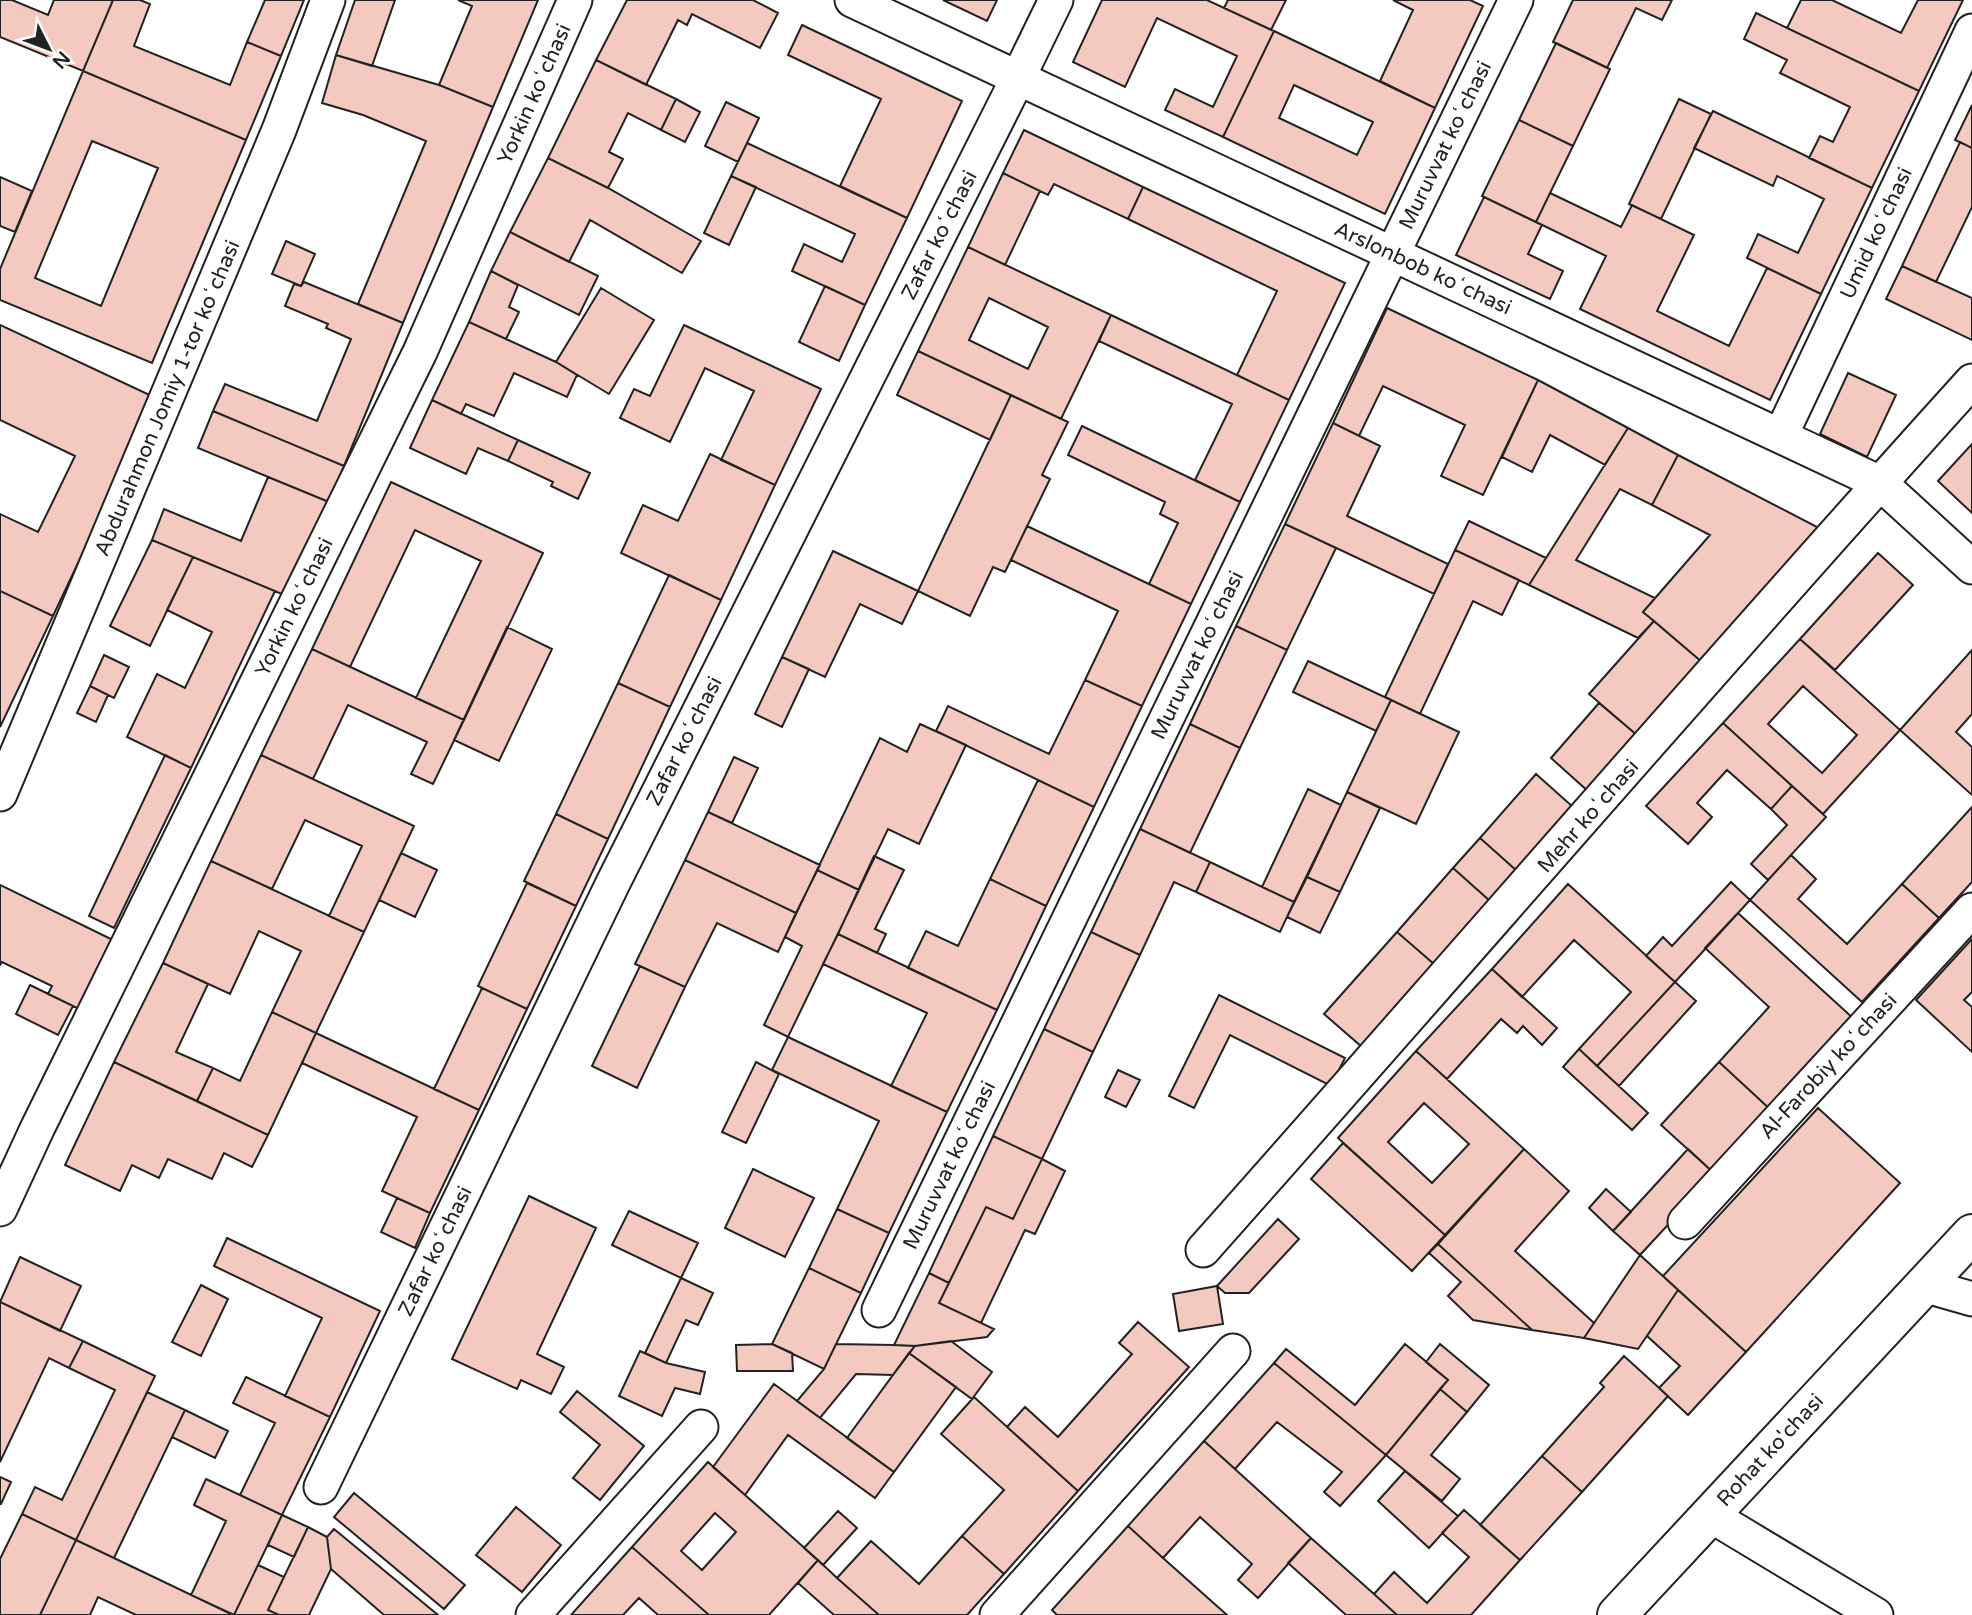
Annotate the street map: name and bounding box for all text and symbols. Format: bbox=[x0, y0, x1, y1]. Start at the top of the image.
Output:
north arrow bbox=[14, 14, 84, 84]
street label: Yorkin koʻchasi bbox=[492, 20, 577, 168]
text: N bbox=[48, 47, 74, 73]
street label: Muruvvat koʻchasi bbox=[1394, 57, 1497, 234]
street label: Umid koʻchasi bbox=[1835, 163, 1918, 303]
street label: Zafar koʻchasi bbox=[896, 167, 983, 304]
street label: Arslonbob koʻchasi bbox=[1330, 216, 1515, 321]
street label: Abdurahmon Jomiy 1-tor koʻchasi bbox=[89, 236, 246, 560]
street label: Yorkin koʻchasi bbox=[250, 534, 339, 681]
street label: Muruvvat koʻchasi bbox=[1146, 567, 1249, 744]
street label: Zafar koʻchasi bbox=[641, 673, 728, 810]
street label: Mehr koʻchasi bbox=[1532, 755, 1644, 878]
street label: Al-Farobiy koʻchasi bbox=[1754, 988, 1902, 1144]
street label: Muruvvat koʻchasi bbox=[898, 1077, 1001, 1254]
street label: Zafar koʻchasi bbox=[393, 1182, 478, 1320]
street label: Rohat ko'chasi bbox=[1712, 1389, 1829, 1512]

